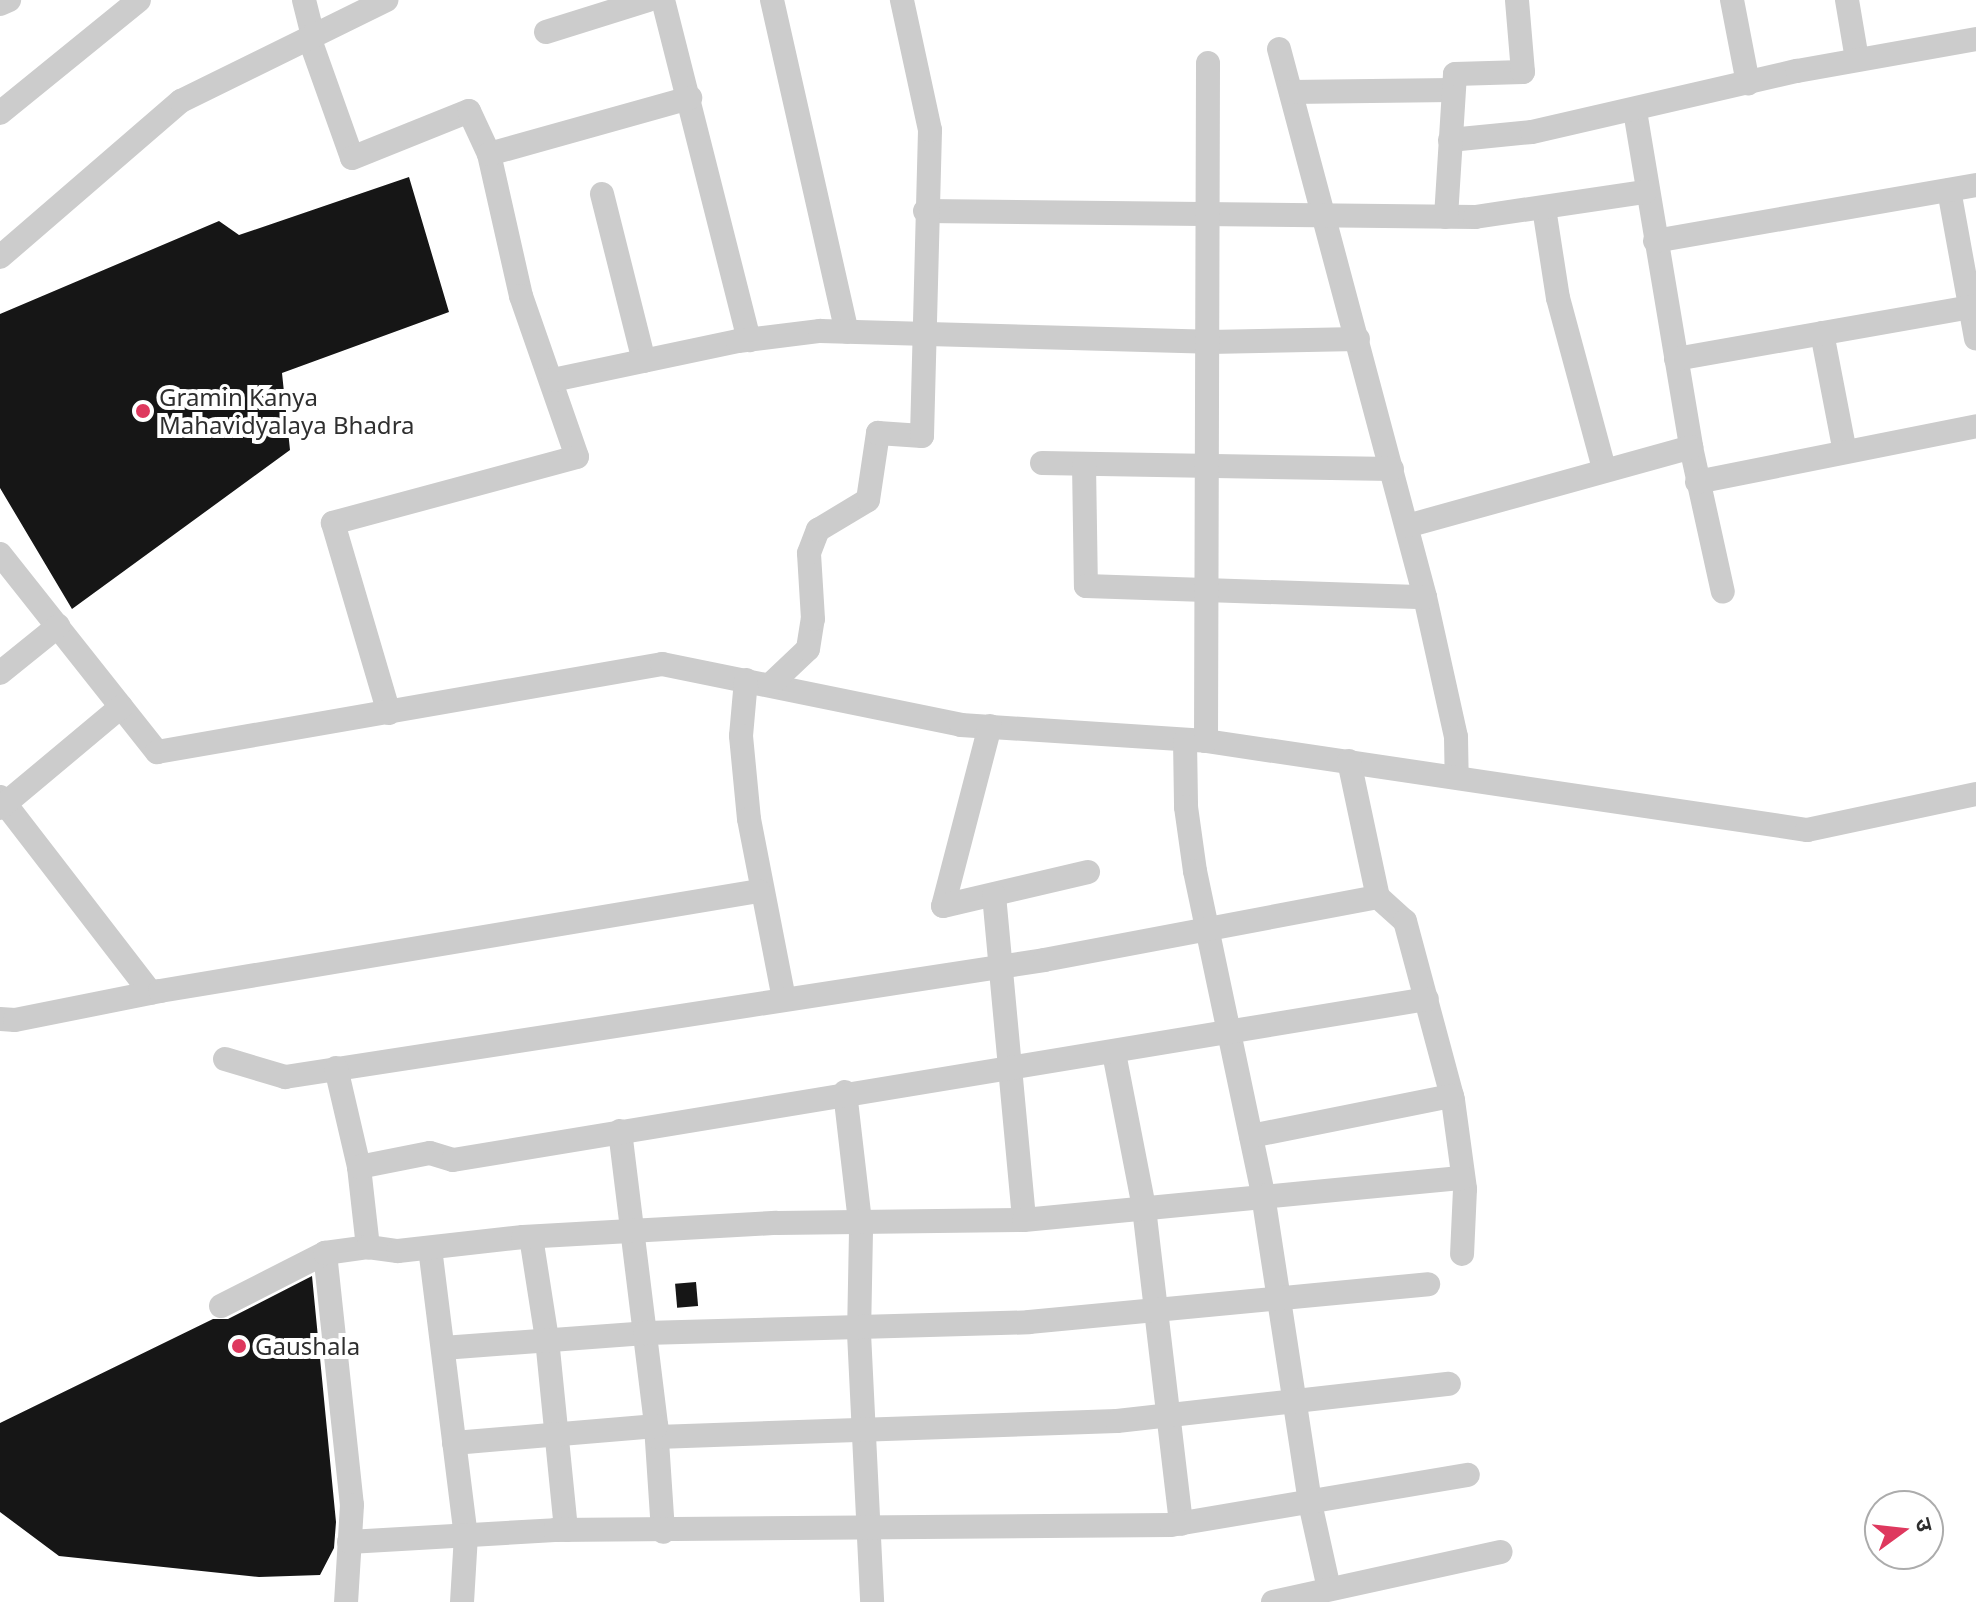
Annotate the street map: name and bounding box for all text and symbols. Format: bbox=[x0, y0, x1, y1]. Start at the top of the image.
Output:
place label: Gramin Kanya Mahavidyalaya Bhadra bbox=[159, 383, 415, 439]
marker: Gramin Kanya Mahavidyalaya Bhadra bbox=[134, 402, 152, 420]
place label: Gaushala bbox=[255, 1332, 360, 1360]
marker: Gaushala bbox=[230, 1337, 248, 1355]
north arrow bbox=[1864, 1490, 1944, 1570]
text: उ bbox=[1909, 1514, 1941, 1534]

